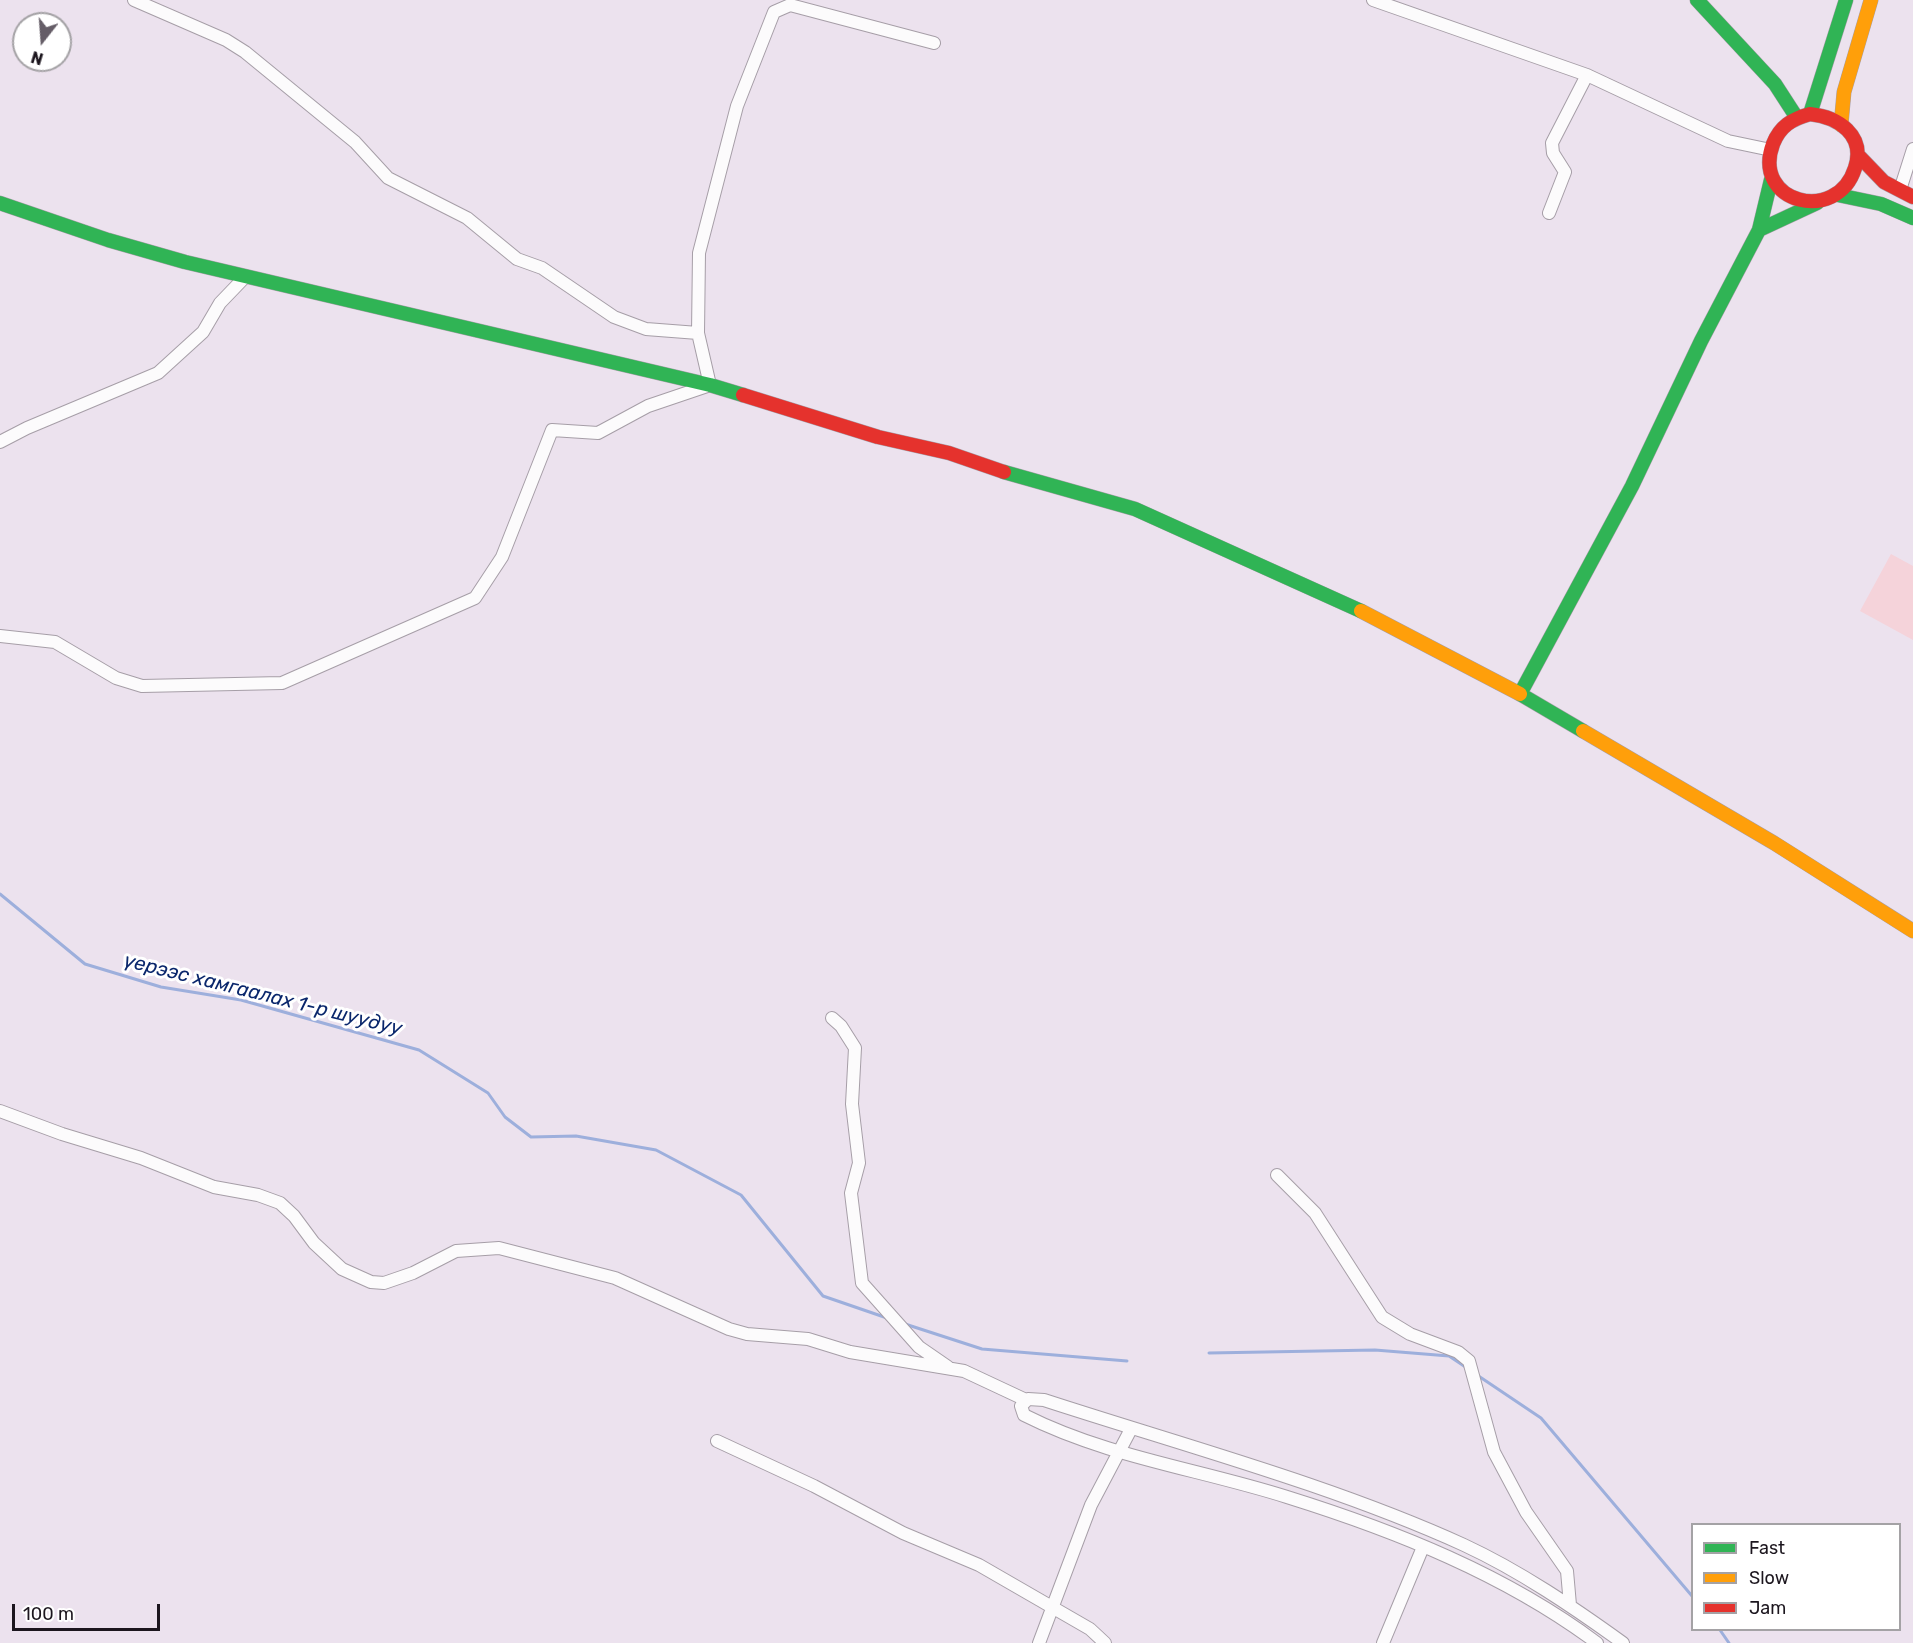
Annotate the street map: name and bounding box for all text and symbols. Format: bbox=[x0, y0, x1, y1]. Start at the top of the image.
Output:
north arrow bbox=[12, 12, 72, 72]
text: N bbox=[29, 47, 45, 69]
water label: үерээс хамгаалах 1-р шуудуу bbox=[121, 949, 405, 1041]
legend bbox=[1691, 1523, 1901, 1631]
text: Fast bbox=[1749, 1537, 1785, 1559]
text: Slow bbox=[1749, 1567, 1789, 1589]
scale bar bbox=[15, 1592, 164, 1630]
text: Jam bbox=[1749, 1597, 1786, 1619]
text: 100 m bbox=[23, 1603, 74, 1625]

